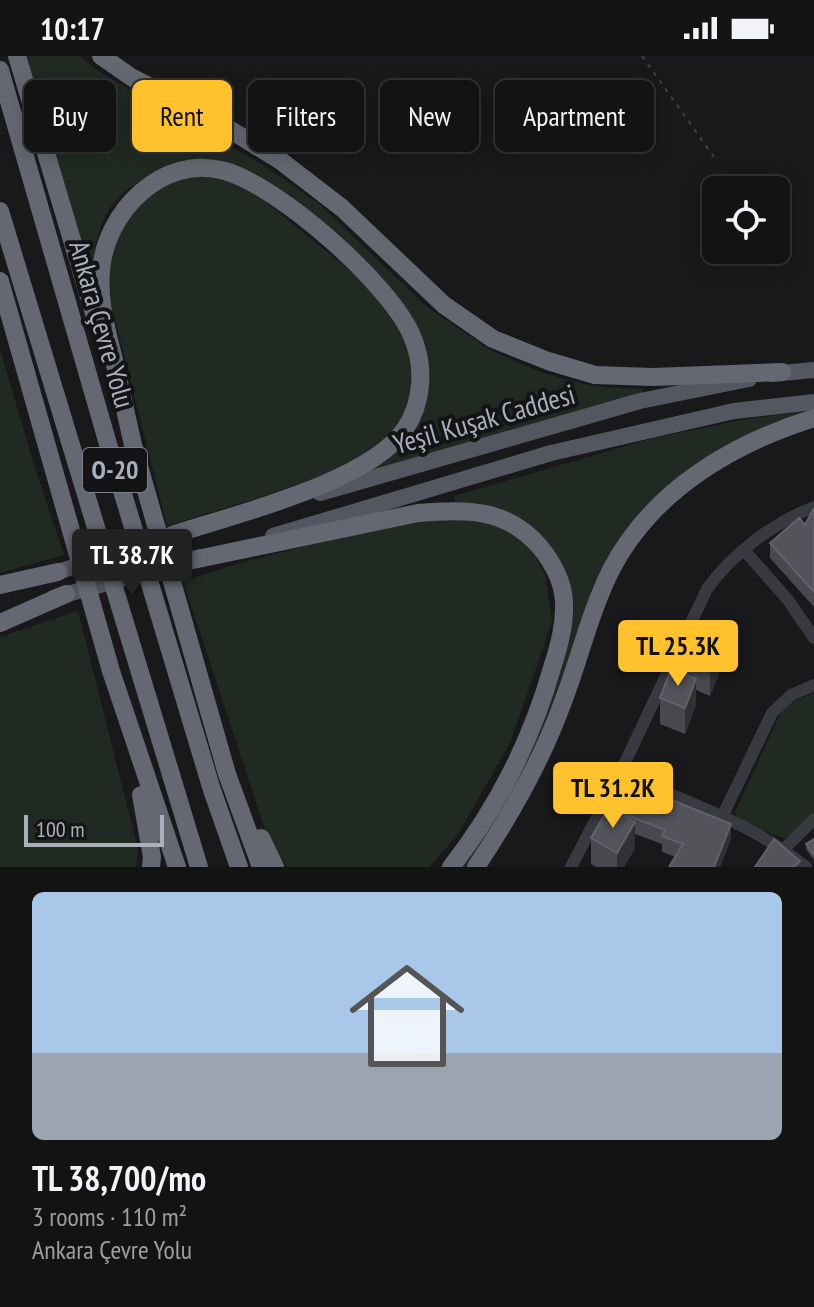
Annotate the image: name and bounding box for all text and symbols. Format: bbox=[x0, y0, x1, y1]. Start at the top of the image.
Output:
text: 10:17 bbox=[40, 9, 105, 48]
chip: Buy bbox=[24, 80, 116, 152]
chip: Rent bbox=[132, 80, 232, 152]
chip: Filters bbox=[248, 80, 364, 152]
chip: New bbox=[380, 80, 479, 152]
chip: Apartment bbox=[495, 80, 654, 152]
map controls bbox=[702, 176, 790, 264]
button: locate bbox=[702, 176, 790, 264]
street label: Ankara Çevre Yolu bbox=[61, 236, 144, 412]
street label: Yeşil Kuşak Caddesi bbox=[389, 375, 579, 462]
road number: O-20 bbox=[83, 448, 147, 492]
pin: TL 38.7K bbox=[49, 529, 215, 597]
text: TL 38.7K bbox=[90, 538, 174, 571]
pin: TL 25.3K bbox=[595, 620, 761, 688]
text: TL 25.3K bbox=[636, 629, 720, 662]
pin: TL 31.2K bbox=[530, 762, 696, 830]
text: TL 31.2K bbox=[571, 771, 655, 804]
scale bar bbox=[24, 811, 164, 847]
text: 100 m bbox=[36, 815, 85, 843]
icon: home bbox=[335, 944, 479, 1088]
text: TL 38,700/mo bbox=[32, 1156, 206, 1200]
text: 3 rooms · 110 m² bbox=[32, 1200, 187, 1233]
text: Ankara Çevre Yolu bbox=[32, 1233, 192, 1266]

